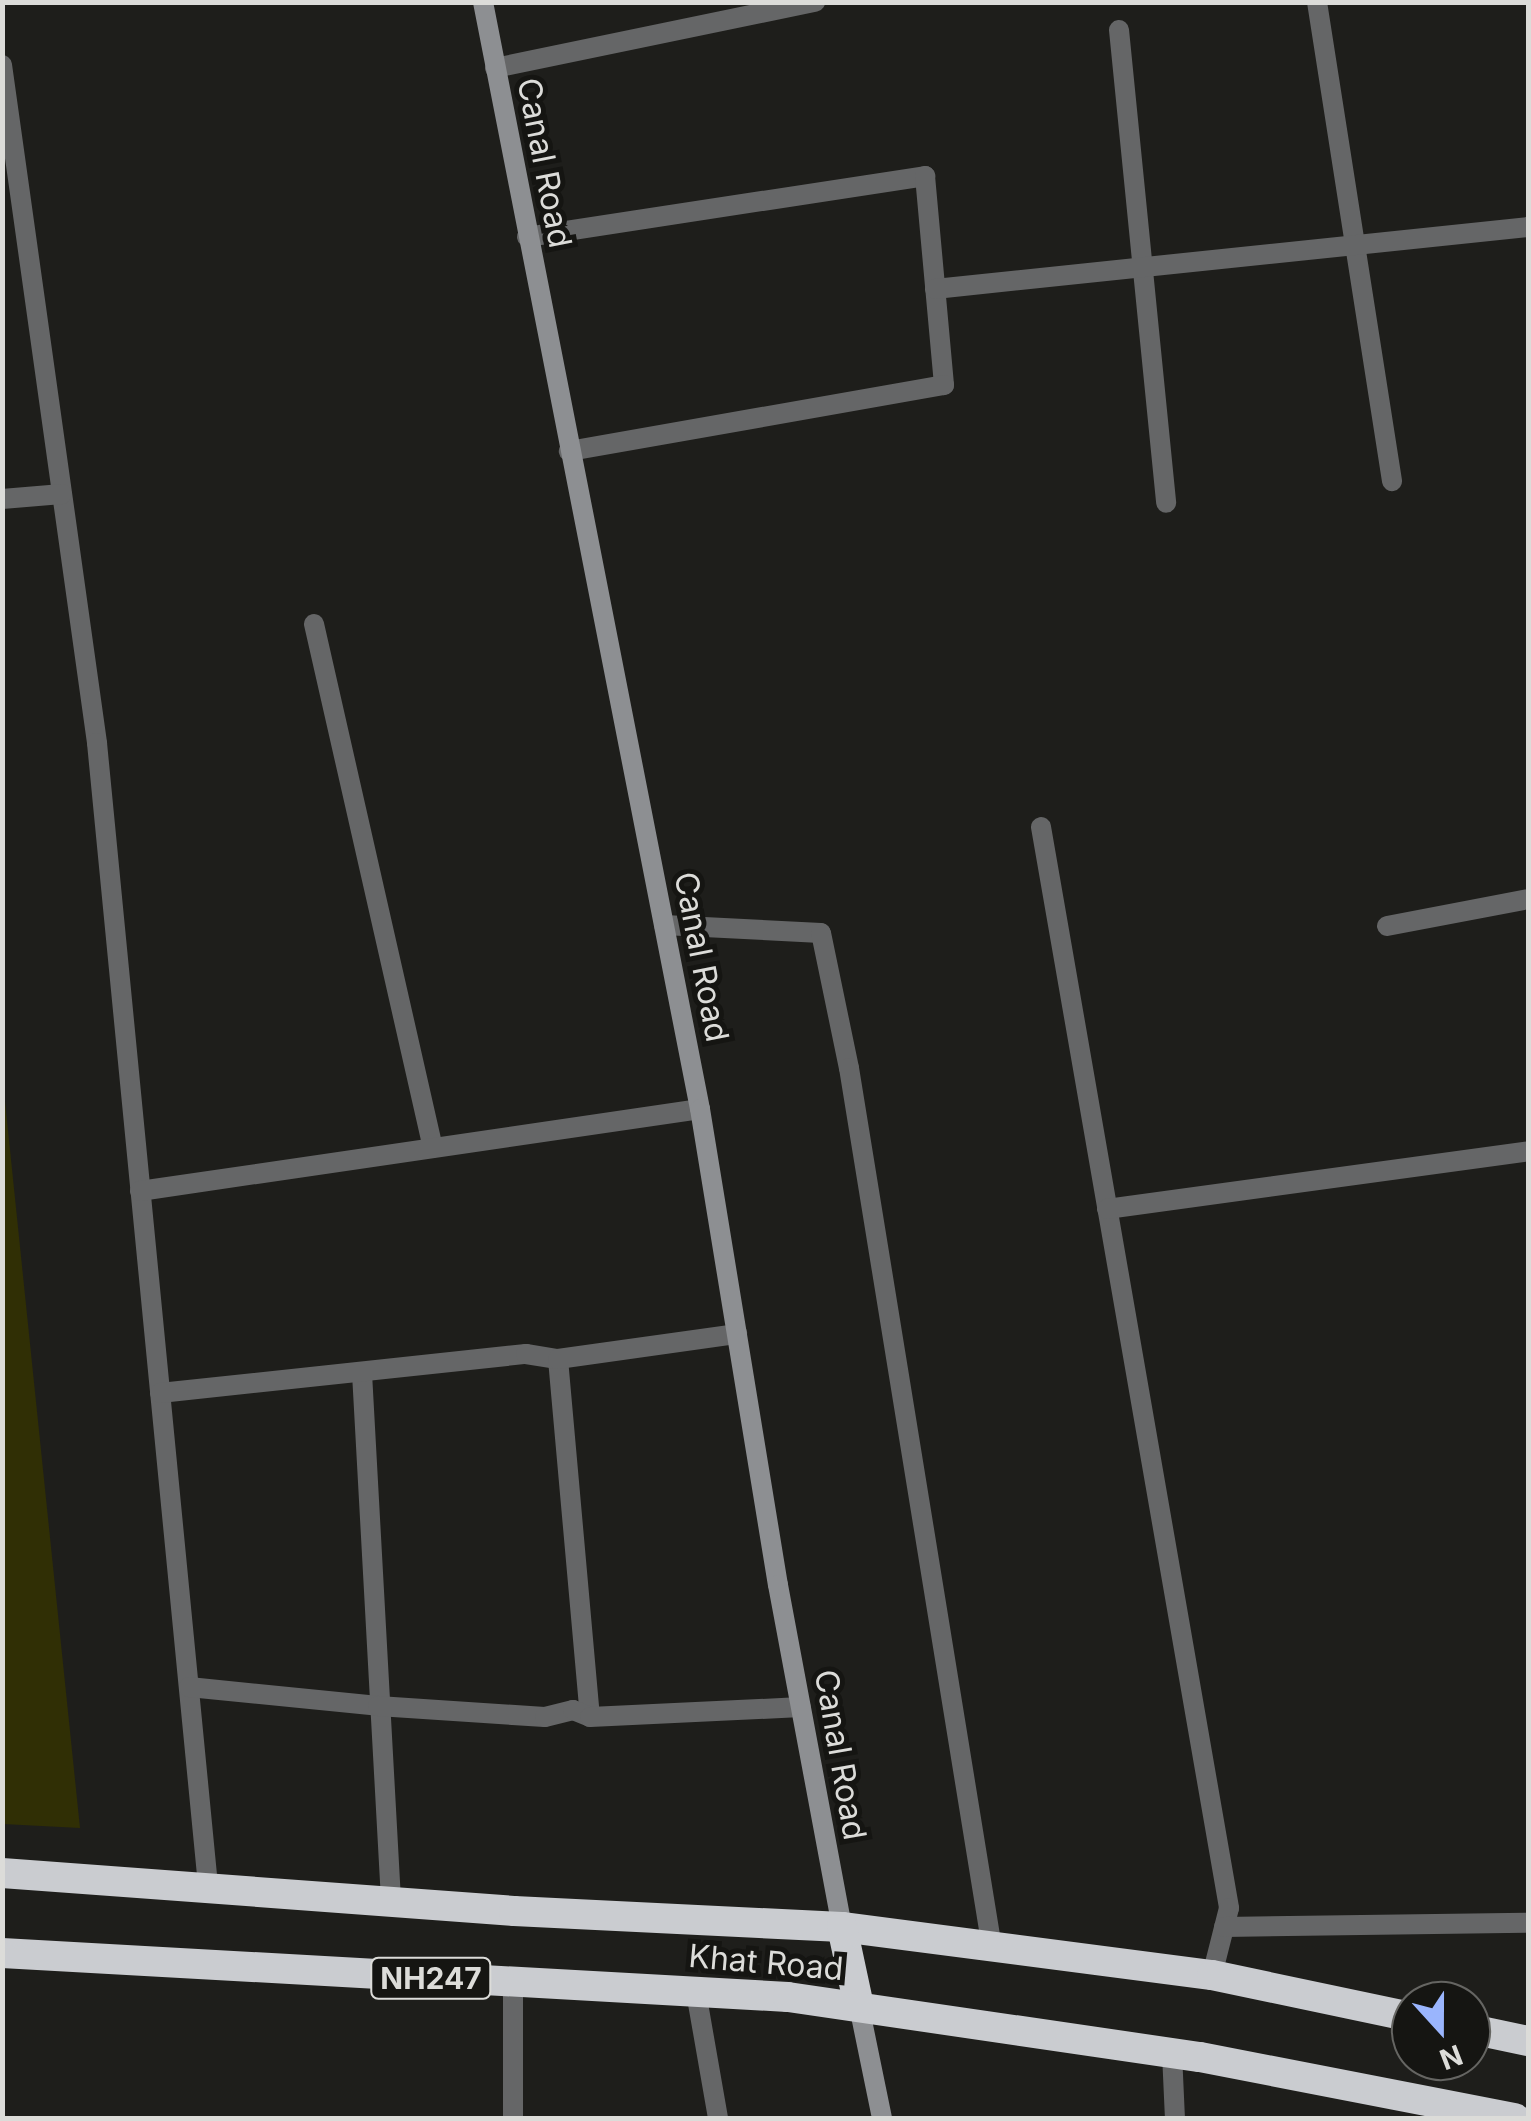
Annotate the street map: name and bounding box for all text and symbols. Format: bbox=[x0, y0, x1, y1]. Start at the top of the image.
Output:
street label: Canal Road bbox=[509, 75, 579, 251]
street label: Canal Road bbox=[666, 869, 736, 1045]
street label: Canal Road bbox=[806, 1667, 874, 1843]
street label: Khat Road bbox=[687, 1937, 845, 1989]
road number: NH247 bbox=[368, 1953, 494, 2003]
north arrow bbox=[1391, 1981, 1491, 2081]
text: N bbox=[1435, 2037, 1467, 2077]

